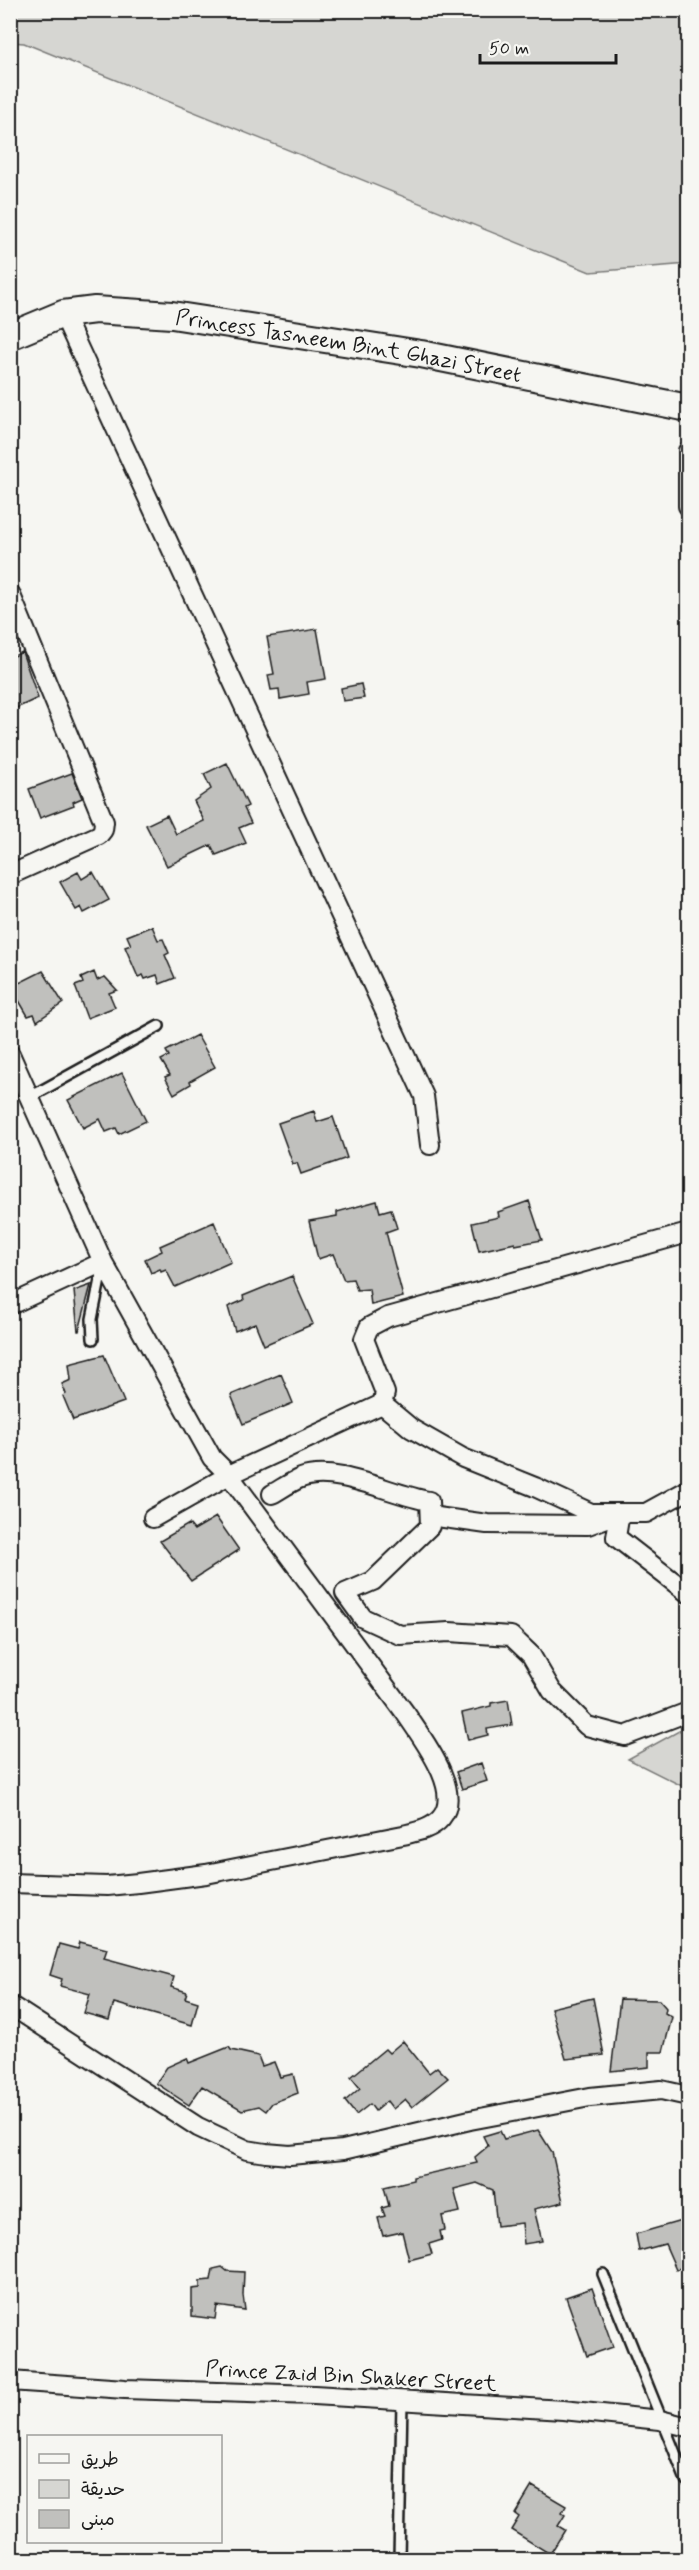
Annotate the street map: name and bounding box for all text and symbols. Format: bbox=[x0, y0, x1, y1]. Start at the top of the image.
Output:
scale bar bbox=[480, 27, 616, 65]
text: 50 m bbox=[489, 37, 529, 61]
street label: Princess Tasneem Bint Ghazi Street bbox=[173, 304, 524, 390]
street label: Prince Zaid Bin Shaker Street bbox=[205, 2355, 497, 2399]
legend bbox=[27, 2435, 222, 2543]
text: طريق bbox=[81, 2448, 119, 2472]
text: حديقة bbox=[81, 2478, 125, 2502]
text: مبنى bbox=[81, 2508, 115, 2532]

